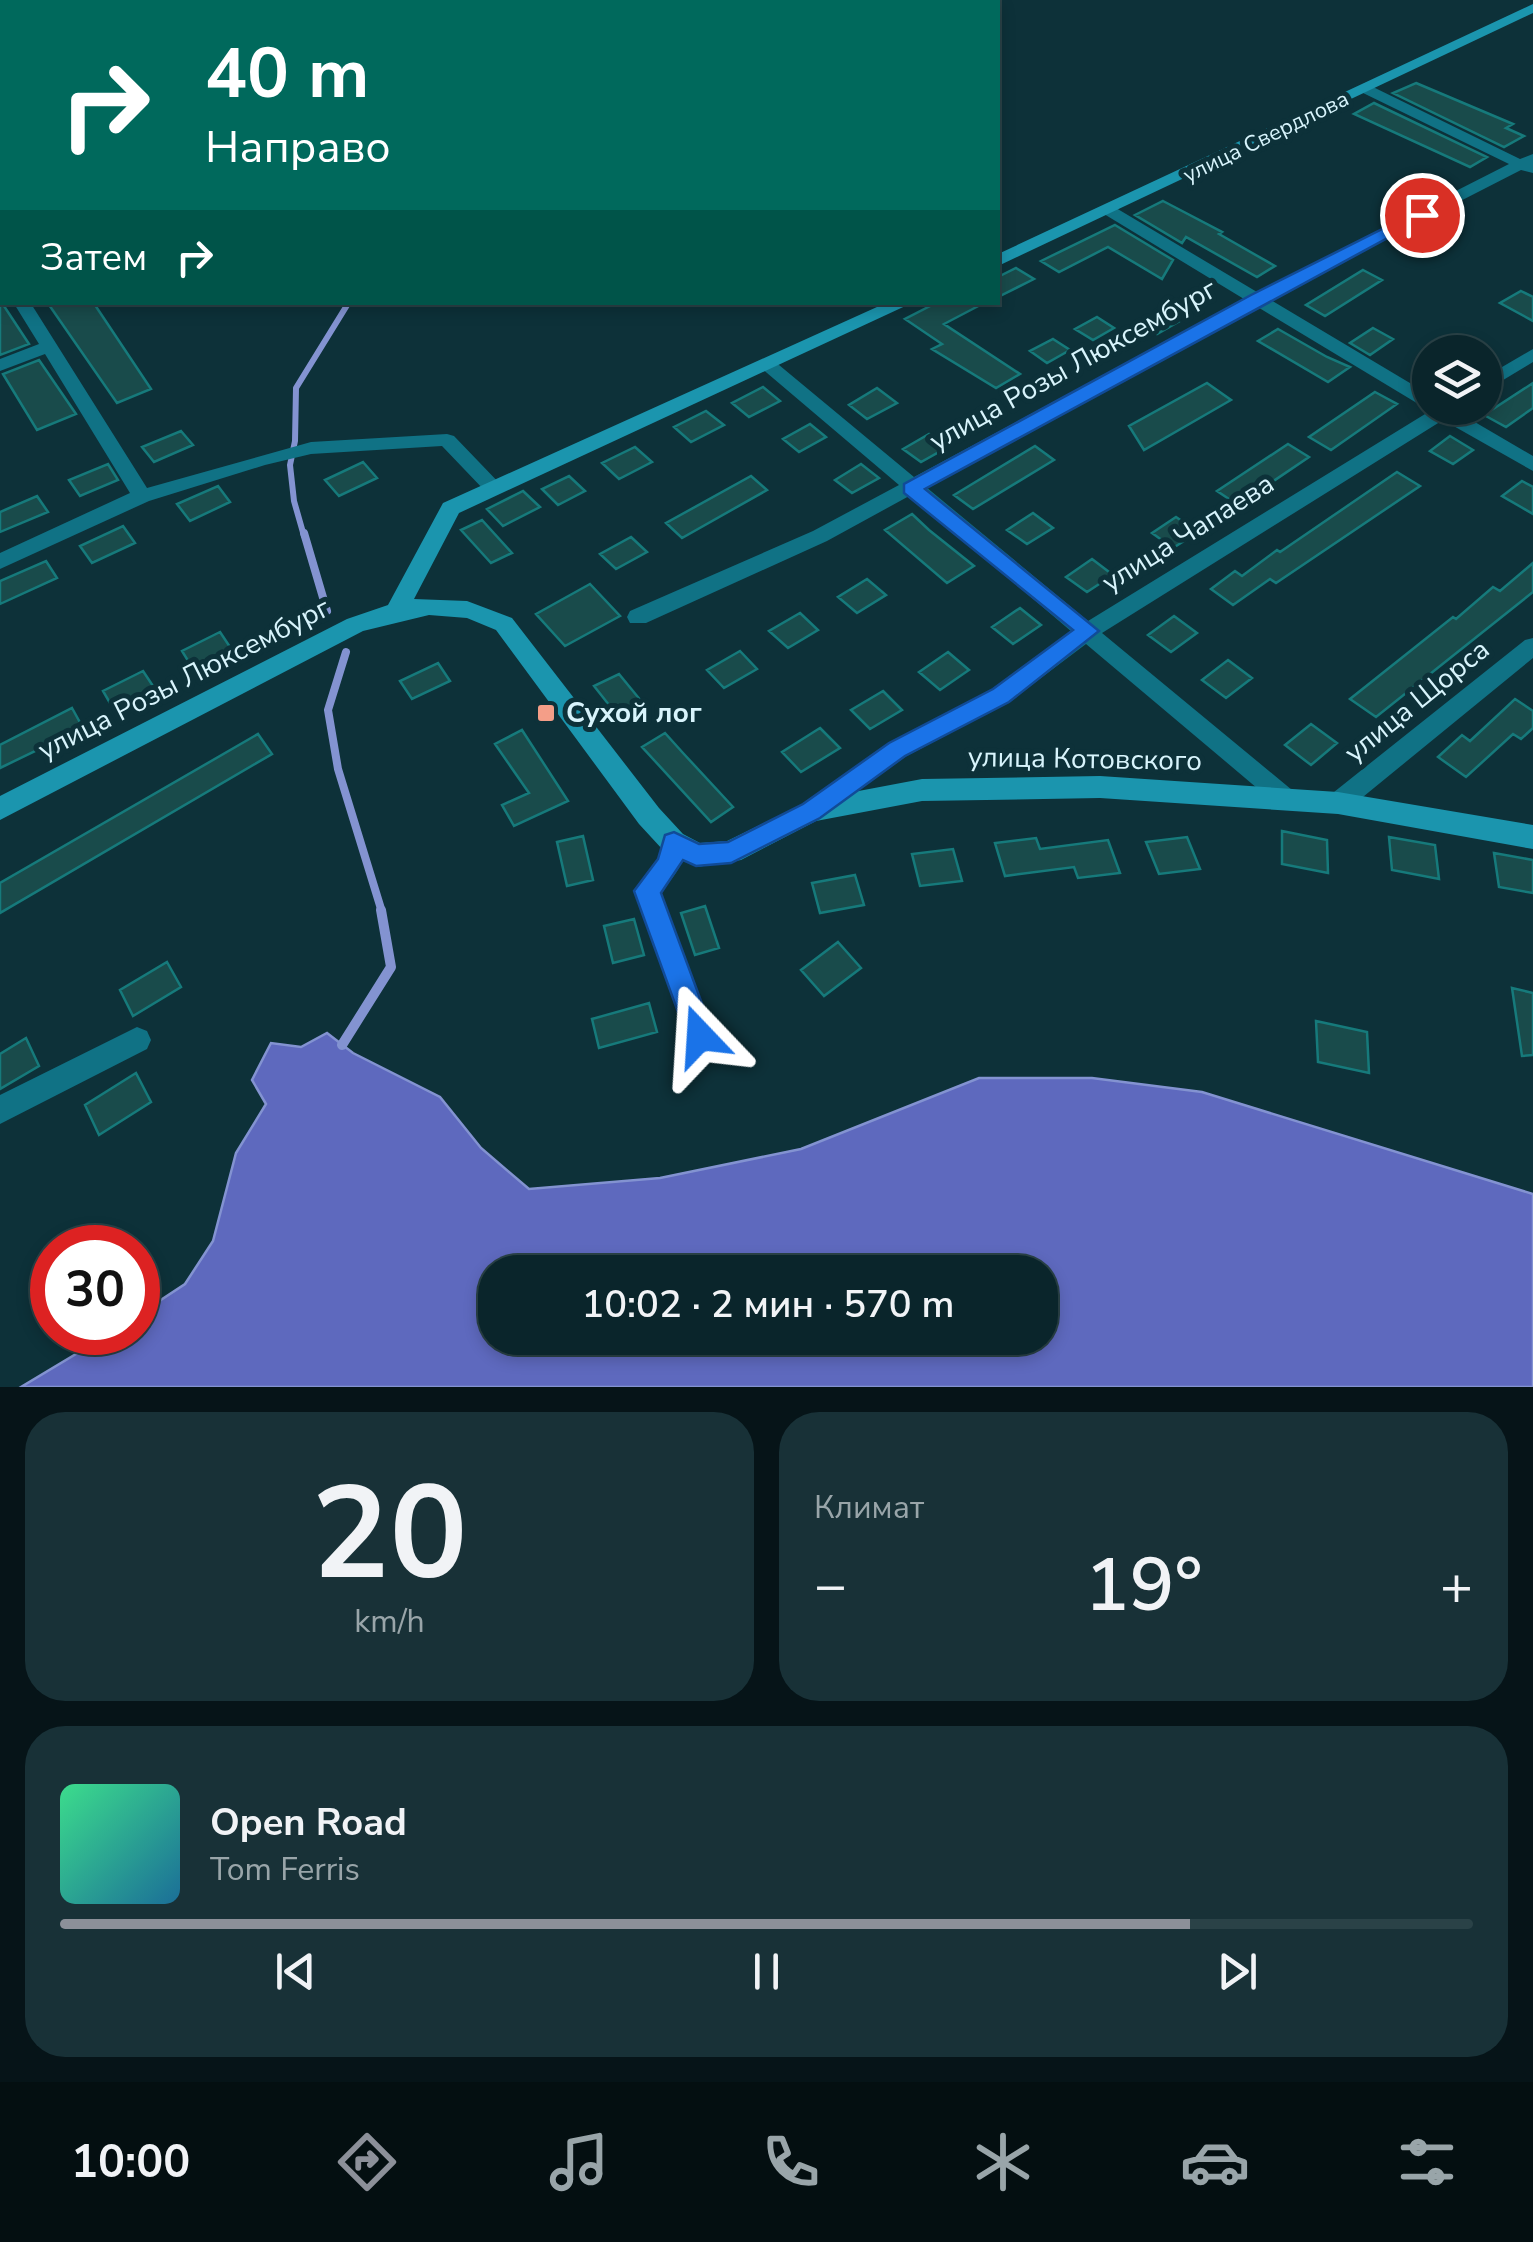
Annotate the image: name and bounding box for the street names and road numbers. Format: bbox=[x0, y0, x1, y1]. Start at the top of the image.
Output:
street label: улица Свердлова bbox=[1178, 84, 1354, 190]
street label: улица Розы Люксембург bbox=[923, 270, 1223, 460]
street label: улица Чапаева bbox=[1095, 465, 1281, 601]
street label: улица Розы Люксембург bbox=[31, 589, 337, 769]
street label: улица Щорса bbox=[1336, 631, 1498, 771]
street label: улица Котовского bbox=[968, 738, 1202, 780]

